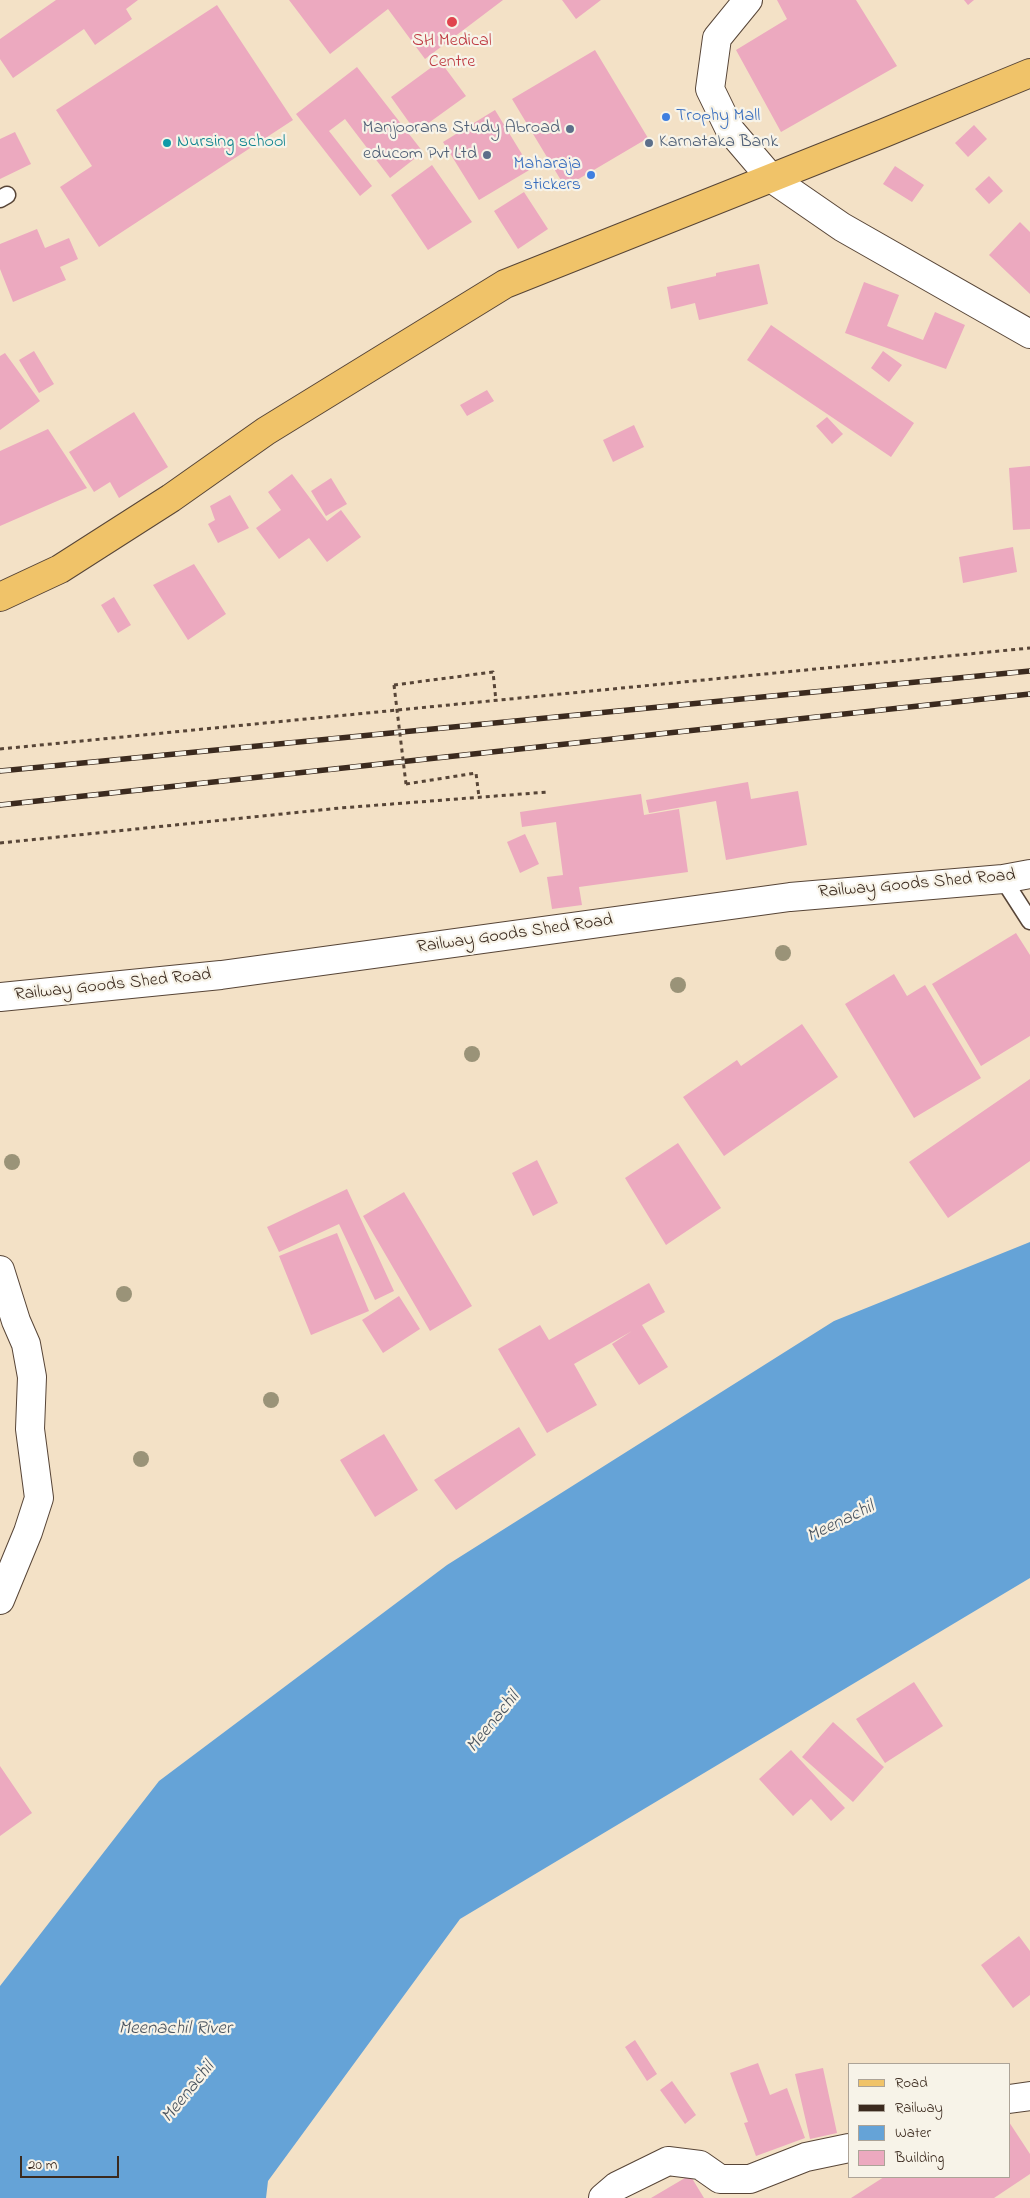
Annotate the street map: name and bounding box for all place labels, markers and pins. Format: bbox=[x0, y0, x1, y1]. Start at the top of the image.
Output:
marker: SH Medical Centre bbox=[445, 15, 459, 29]
place label: SH Medical Centre bbox=[412, 31, 492, 74]
place label: Trophy Mall bbox=[676, 106, 760, 128]
marker: Trophy Mall bbox=[660, 111, 672, 123]
place label: Manjoorans Study Abroad bbox=[362, 118, 560, 140]
marker: Manjoorans Study Abroad bbox=[564, 123, 576, 135]
place label: Nursing school bbox=[177, 132, 286, 154]
place label: Karnataka Bank bbox=[659, 132, 778, 154]
marker: Nursing school bbox=[161, 137, 173, 149]
marker: Karnataka Bank bbox=[643, 137, 655, 149]
place label: educom Pvt Ltd bbox=[363, 144, 477, 166]
marker: educom Pvt Ltd bbox=[481, 149, 493, 161]
place label: Maharaja stickers bbox=[513, 154, 581, 196]
marker: Maharaja stickers bbox=[585, 169, 597, 181]

